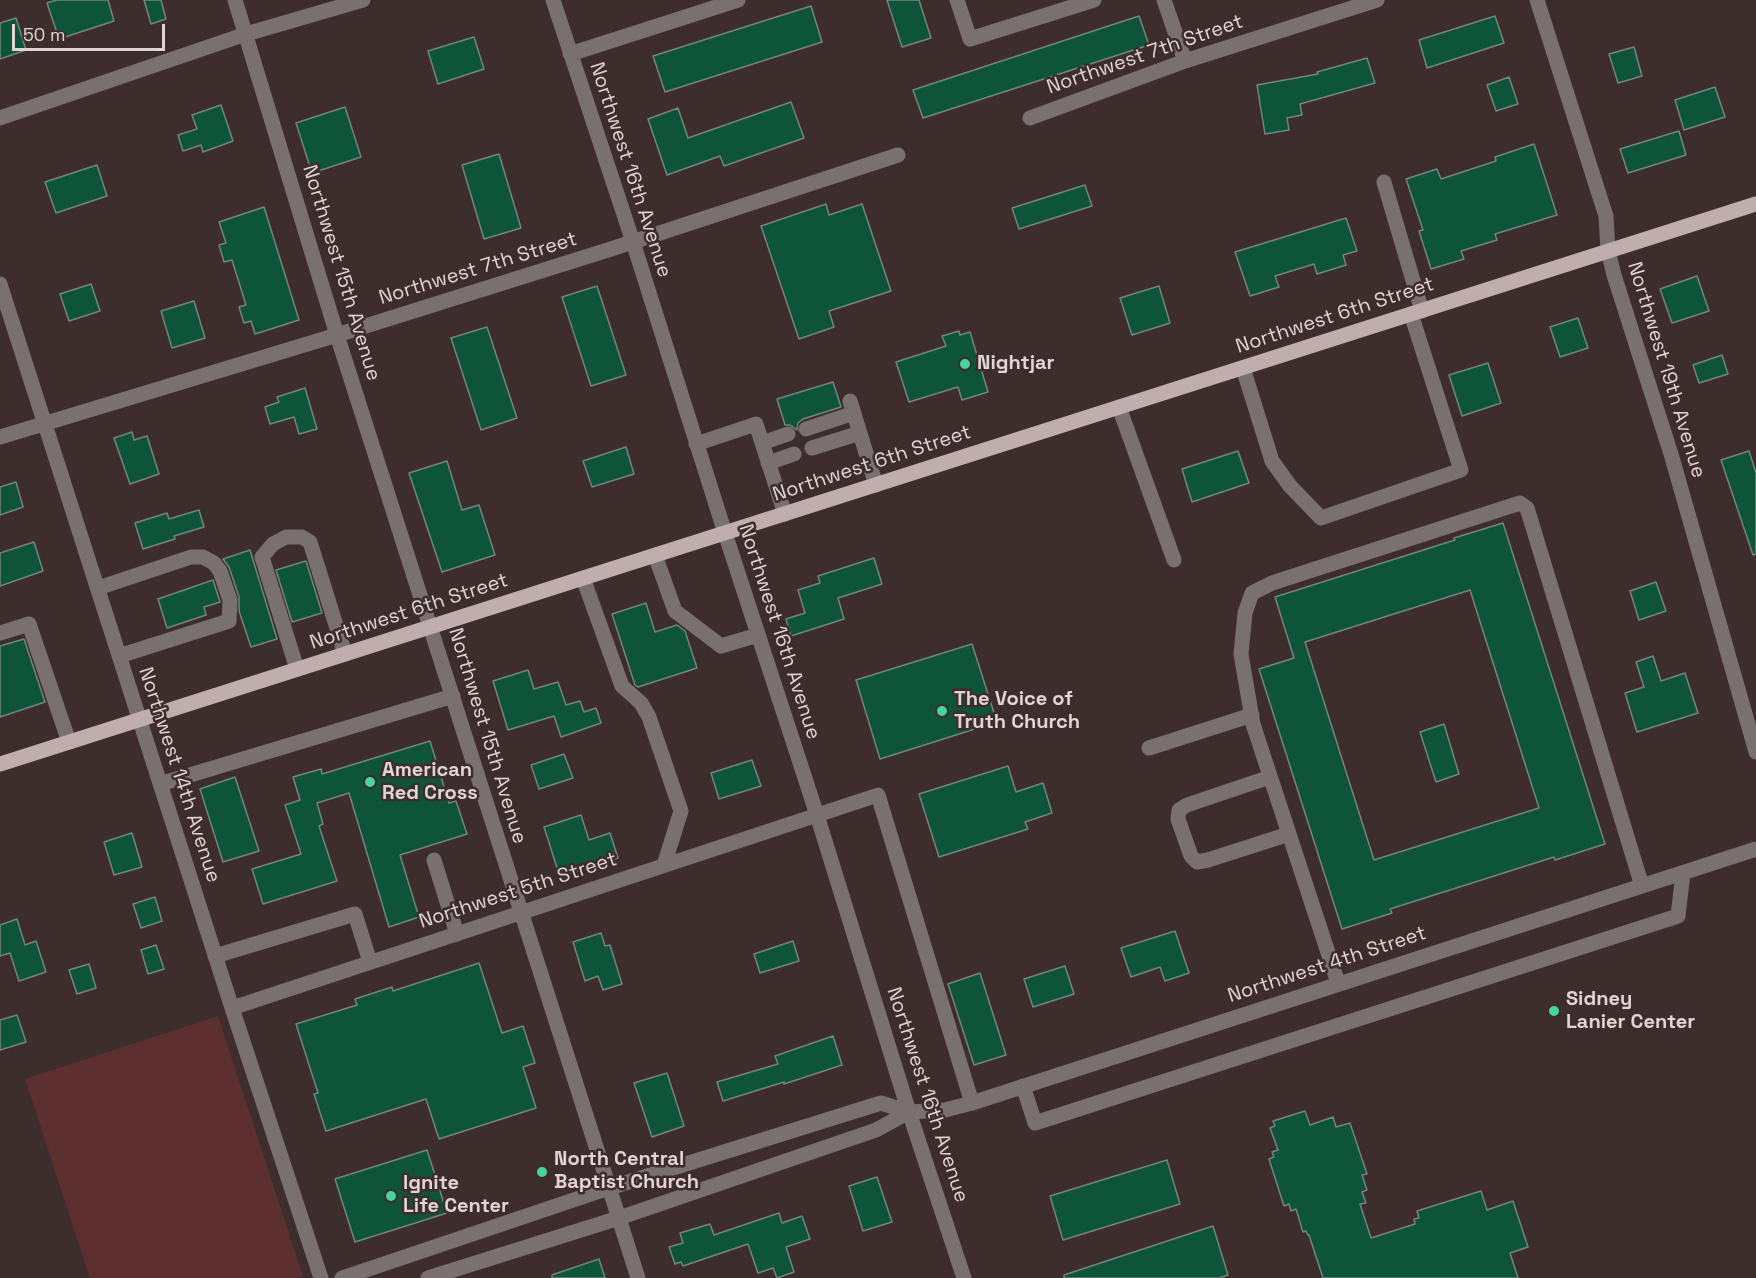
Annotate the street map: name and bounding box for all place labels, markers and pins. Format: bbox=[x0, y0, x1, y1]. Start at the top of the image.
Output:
place label: Nightjar bbox=[977, 352, 1054, 376]
marker: Nightjar bbox=[958, 357, 972, 371]
place label: The Voice of Truth Church bbox=[954, 688, 1080, 735]
marker: The Voice of Truth Church bbox=[935, 704, 949, 718]
place label: American Red Cross bbox=[382, 759, 478, 806]
marker: American Red Cross bbox=[363, 775, 377, 789]
place label: Sidney Lanier Center bbox=[1566, 988, 1695, 1035]
marker: Sidney Lanier Center bbox=[1547, 1004, 1561, 1018]
place label: North Central Baptist Church bbox=[554, 1148, 699, 1195]
marker: North Central Baptist Church bbox=[535, 1165, 549, 1179]
place label: Ignite Life Center bbox=[403, 1172, 509, 1219]
marker: Ignite Life Center bbox=[384, 1189, 398, 1203]

